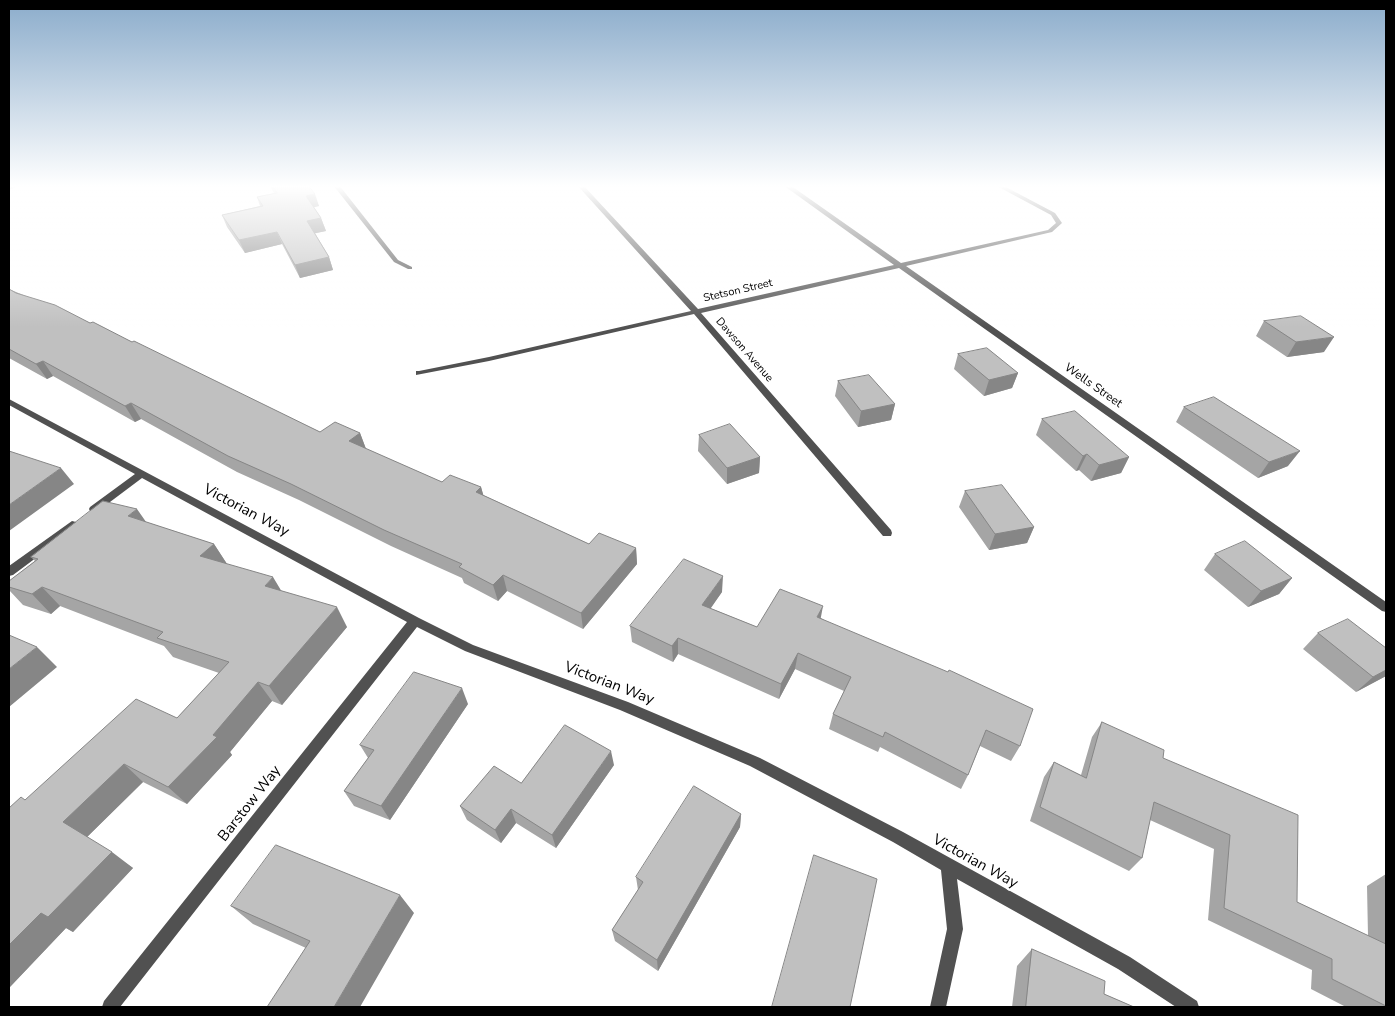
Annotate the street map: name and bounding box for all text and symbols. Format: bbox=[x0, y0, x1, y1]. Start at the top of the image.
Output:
street label: Stetson Street bbox=[702, 277, 774, 305]
street label: Dawson Avenue bbox=[712, 315, 776, 385]
street label: Wells Street bbox=[1061, 361, 1125, 411]
street label: Victorian Way bbox=[200, 481, 292, 541]
street label: Victorian Way bbox=[562, 659, 656, 709]
street label: Barstow Way bbox=[215, 762, 285, 846]
street label: Victorian Way bbox=[929, 831, 1021, 893]

